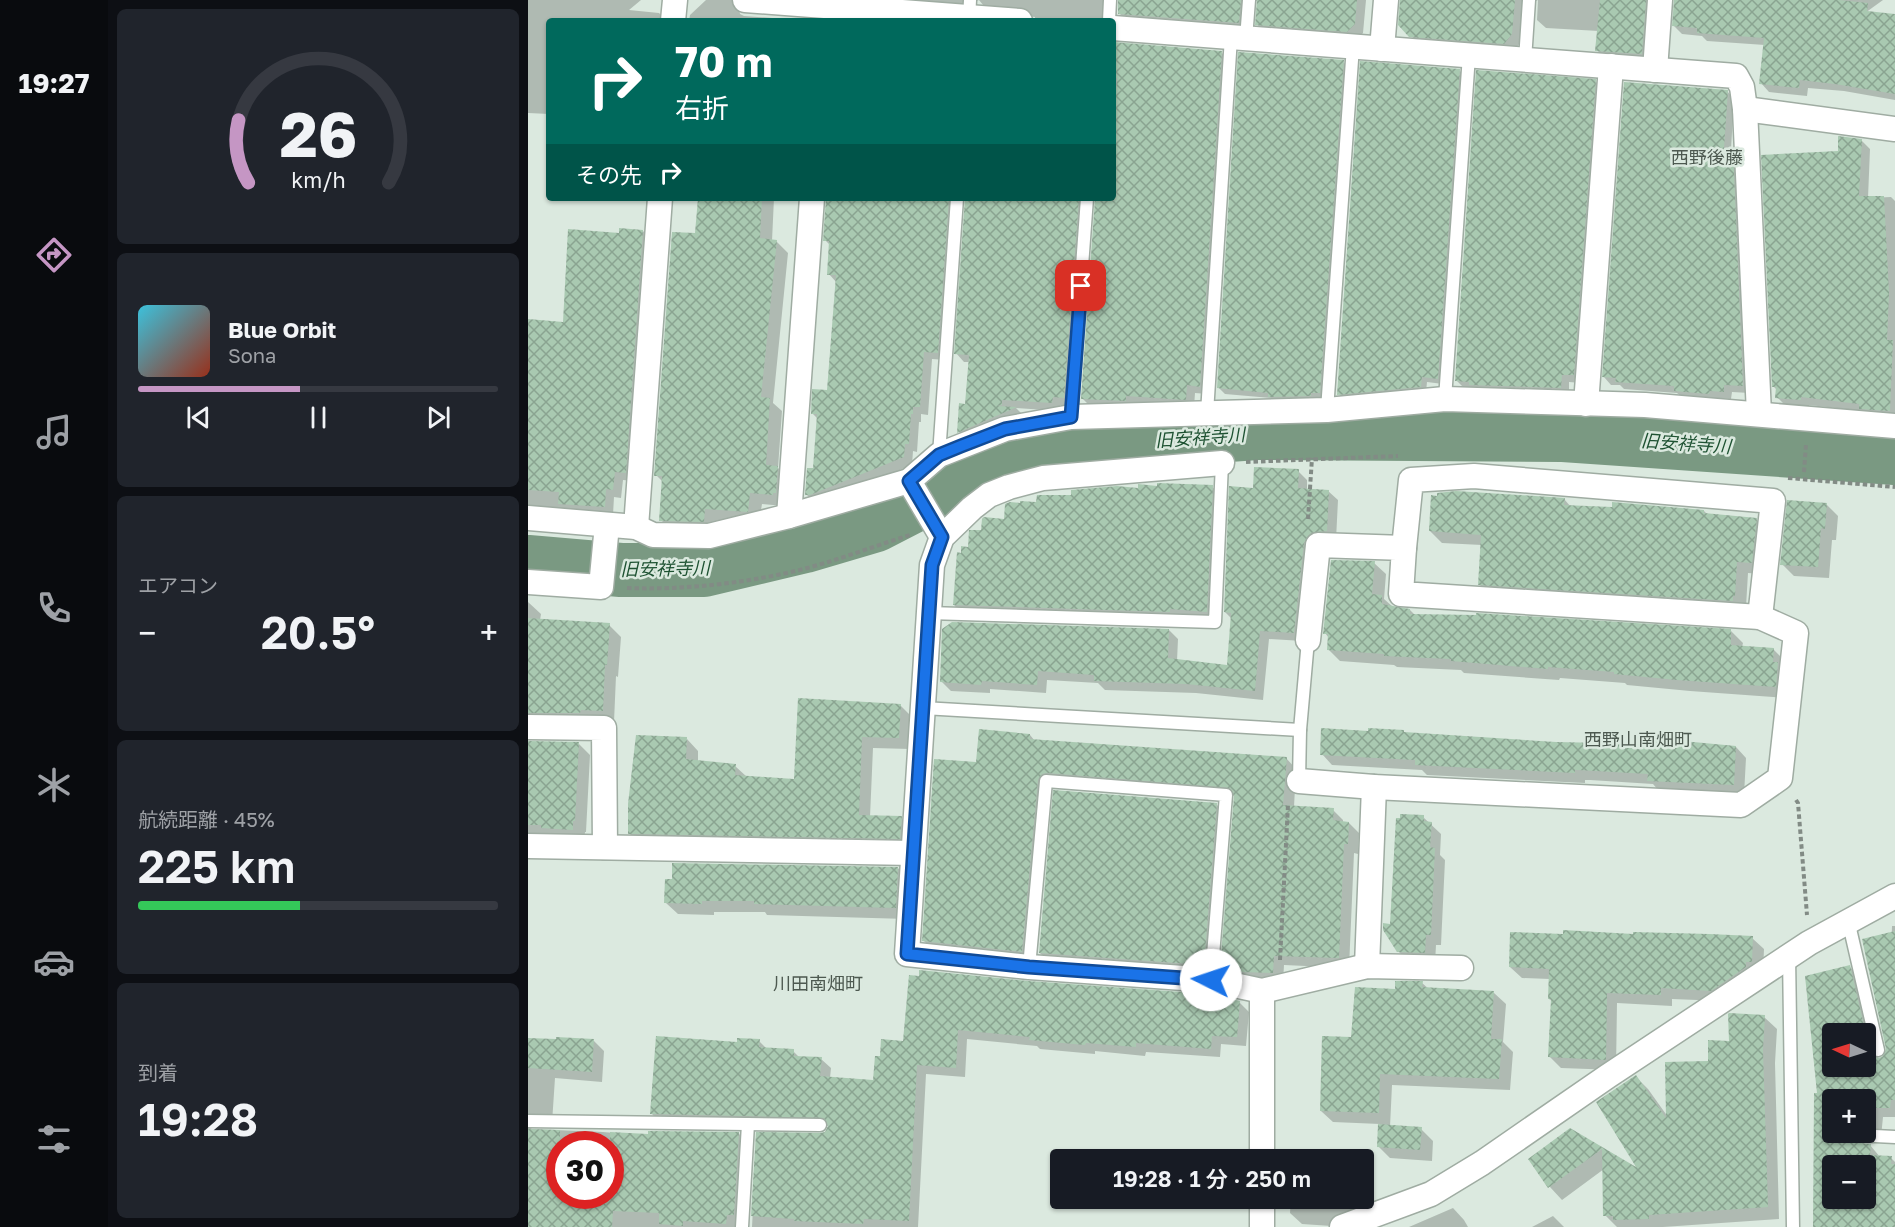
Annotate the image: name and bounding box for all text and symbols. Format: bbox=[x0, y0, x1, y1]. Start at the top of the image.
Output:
text: 70 m bbox=[675, 36, 772, 86]
icon: right bbox=[576, 42, 654, 120]
text: 19:27 bbox=[19, 67, 89, 99]
text: 右折 bbox=[675, 92, 729, 124]
text: 26 bbox=[279, 96, 357, 171]
district label: 西野後藤 bbox=[1671, 146, 1743, 168]
icon: right bbox=[654, 156, 687, 189]
text: その先 bbox=[576, 161, 642, 188]
text: km/h bbox=[291, 168, 345, 194]
icon: directions bbox=[33, 234, 75, 276]
pin bbox=[1055, 260, 1106, 311]
icon: arrive bbox=[1064, 269, 1097, 302]
text: Blue Orbit bbox=[228, 316, 336, 343]
text: Sona bbox=[228, 343, 276, 367]
icon: previous bbox=[182, 401, 215, 434]
icon: pause bbox=[302, 401, 335, 434]
icon: next bbox=[422, 401, 455, 434]
icon: music bbox=[33, 411, 75, 453]
water label: 旧安祥寺川 bbox=[1154, 423, 1248, 451]
water label: 旧安祥寺川 bbox=[1640, 429, 1734, 457]
water label: 旧安祥寺川 bbox=[620, 556, 712, 580]
text: エアコン bbox=[138, 573, 218, 597]
icon: phone bbox=[33, 587, 75, 629]
text: 20.5° bbox=[261, 605, 375, 659]
text: − bbox=[138, 613, 156, 652]
text: + bbox=[480, 613, 498, 652]
district label: 西野山南畑町 bbox=[1584, 728, 1692, 750]
icon: climate bbox=[33, 764, 75, 806]
text: 航続距離 · 45% bbox=[138, 807, 275, 831]
text: 225 km bbox=[138, 839, 295, 893]
icon: car bbox=[33, 941, 75, 983]
position arrow bbox=[1179, 948, 1243, 1012]
district label: 川田南畑町 bbox=[773, 972, 863, 994]
north arrow bbox=[1822, 1023, 1876, 1077]
map controls bbox=[1822, 1023, 1876, 1209]
text: 到着 bbox=[138, 1060, 178, 1084]
button: + bbox=[1822, 1089, 1876, 1143]
text: 19:28 bbox=[138, 1092, 258, 1146]
icon: filters bbox=[33, 1118, 75, 1160]
speed limit sign: 30 bbox=[546, 1131, 624, 1209]
button: − bbox=[1822, 1155, 1876, 1209]
text: 19:28 · 1 分 · 250 m bbox=[1113, 1165, 1311, 1192]

